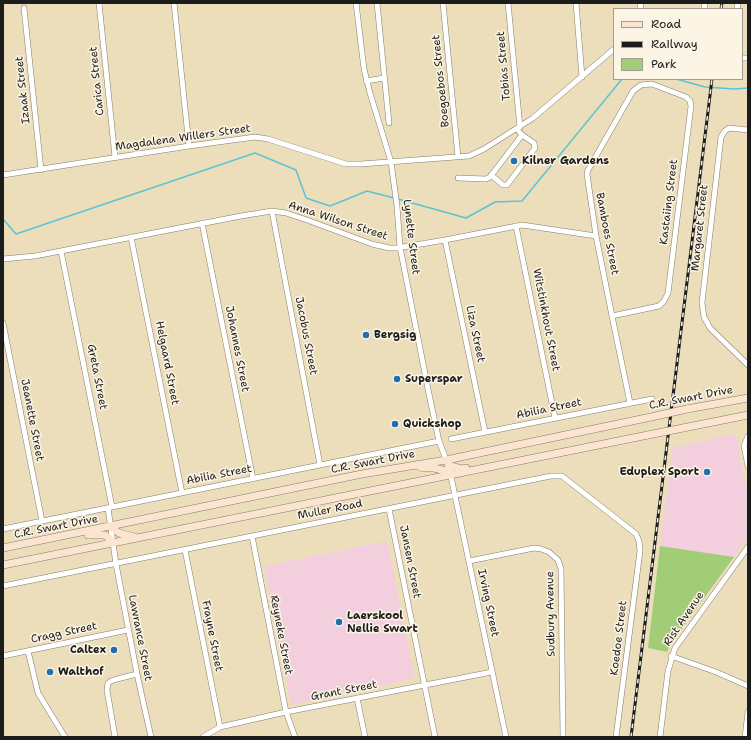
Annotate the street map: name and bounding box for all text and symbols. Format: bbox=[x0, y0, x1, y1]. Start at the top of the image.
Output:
legend bbox=[613, 8, 743, 80]
text: Road bbox=[651, 16, 681, 32]
street label: Tobias Street bbox=[494, 31, 514, 101]
street label: Boegoebos Street bbox=[430, 34, 452, 128]
text: Railway bbox=[651, 36, 698, 52]
street label: Carica Street bbox=[87, 46, 107, 116]
street label: Izaak Street bbox=[13, 55, 33, 125]
text: Park bbox=[651, 56, 677, 72]
street label: Magdalena Willers Street bbox=[114, 122, 252, 154]
place label: Kilner Gardens bbox=[522, 154, 609, 168]
marker: Kilner Gardens bbox=[509, 156, 519, 166]
street label: Kastaiing Street bbox=[657, 159, 681, 245]
street label: Margaret Street bbox=[689, 184, 711, 272]
street label: Bamboes Street bbox=[593, 192, 621, 276]
street label: Lynette Street bbox=[400, 198, 422, 276]
street label: Anna Wilson Street bbox=[287, 199, 389, 243]
street label: Witstinkhout Street bbox=[530, 267, 562, 373]
street label: Jacobus Street bbox=[292, 296, 320, 376]
street label: Liza Street bbox=[463, 304, 487, 364]
street label: Johannes Street bbox=[222, 305, 252, 393]
street label: Helgaard Street bbox=[152, 320, 182, 406]
place label: Bergsig bbox=[374, 328, 416, 342]
marker: Bergsig bbox=[361, 330, 371, 340]
street label: Greta Street bbox=[84, 343, 110, 411]
place label: Superspar bbox=[405, 372, 463, 386]
marker: Superspar bbox=[392, 374, 402, 384]
street label: Jeanette Street bbox=[18, 378, 46, 462]
street label: C.R. Swart Drive bbox=[648, 383, 734, 413]
street label: Abilia Street bbox=[515, 396, 583, 422]
place label: Quickshop bbox=[403, 417, 461, 431]
marker: Quickshop bbox=[390, 419, 400, 429]
street label: C.R. Swart Drive bbox=[330, 447, 416, 477]
street label: Abilia Street bbox=[185, 462, 253, 488]
place label: Eduplex Sport bbox=[619, 465, 699, 479]
marker: Eduplex Sport bbox=[702, 467, 712, 477]
street label: Muller Road bbox=[296, 497, 364, 523]
street label: C.R. Swart Drive bbox=[13, 512, 99, 542]
street label: Jansen Street bbox=[396, 524, 424, 600]
street label: Irving Street bbox=[474, 568, 502, 638]
street label: Sudbury Avenue bbox=[544, 571, 558, 657]
street label: Rist Avenue bbox=[661, 589, 707, 649]
street label: Lawrance Street bbox=[125, 594, 155, 682]
street label: Reyneke Street bbox=[267, 594, 295, 676]
street label: Frayne Street bbox=[199, 599, 225, 673]
street label: Koedoe Street bbox=[608, 600, 630, 676]
place label: Laerskool Nellie Swart bbox=[347, 609, 418, 635]
marker: Laerskool Nellie Swart bbox=[334, 617, 344, 627]
street label: Cragg Street bbox=[30, 620, 98, 646]
place label: Caltex bbox=[70, 643, 106, 657]
marker: Caltex bbox=[109, 645, 119, 655]
place label: Walthof bbox=[58, 665, 104, 679]
marker: Walthof bbox=[45, 667, 55, 677]
street label: Grant Street bbox=[310, 678, 378, 704]

